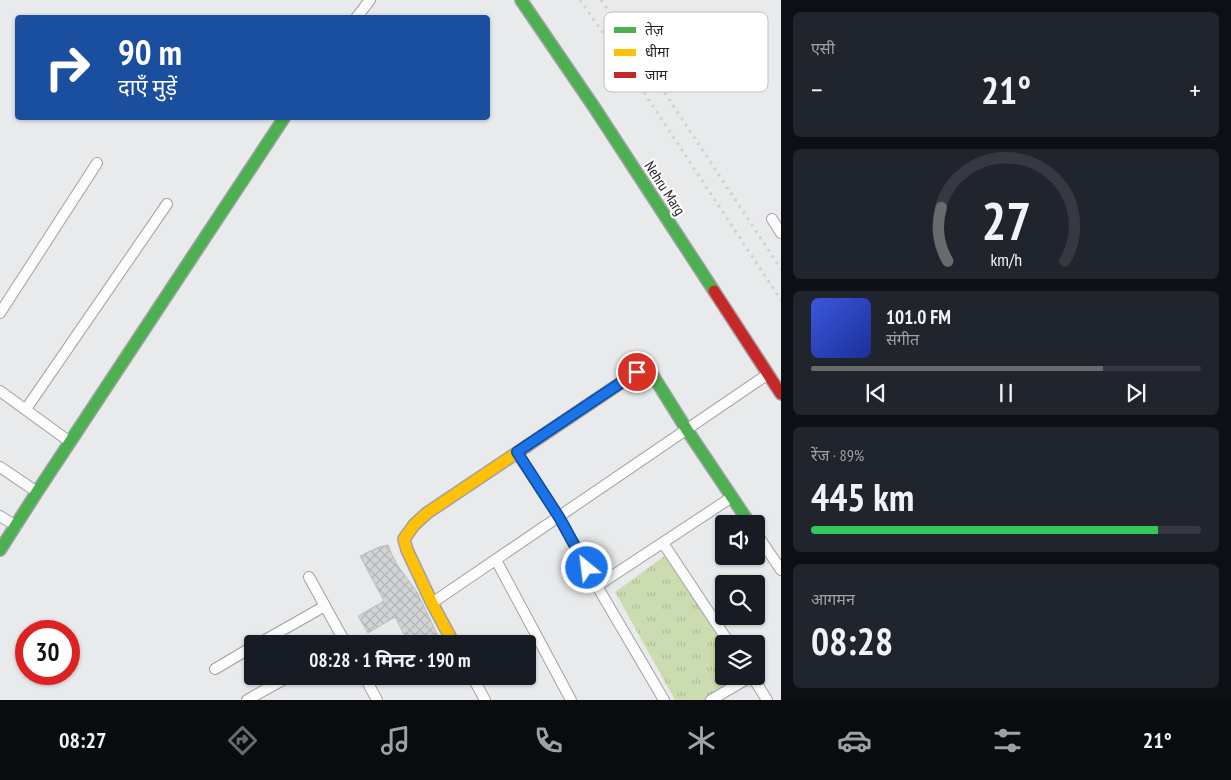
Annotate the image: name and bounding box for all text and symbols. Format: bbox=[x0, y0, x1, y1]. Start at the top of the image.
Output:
legend bbox=[604, 12, 768, 92]
text: तेज़ bbox=[645, 21, 664, 39]
text: 90 m bbox=[118, 29, 182, 75]
icon: right bbox=[35, 35, 100, 100]
text: एसी bbox=[811, 38, 835, 58]
text: धीमा bbox=[645, 43, 670, 61]
text: 21° bbox=[981, 65, 1031, 114]
text: जाम bbox=[645, 66, 668, 84]
text: − bbox=[811, 71, 823, 108]
text: + bbox=[1189, 71, 1201, 108]
text: दाएँ मुड़ें bbox=[118, 73, 177, 101]
street label: Nehru Marg bbox=[640, 157, 690, 219]
text: 27 bbox=[981, 187, 1031, 254]
text: km/h bbox=[990, 248, 1022, 271]
text: 101.0 FM bbox=[886, 305, 951, 329]
text: संगीत bbox=[886, 329, 919, 349]
pin bbox=[616, 351, 658, 393]
icon: arrive bbox=[623, 358, 651, 386]
icon: previous bbox=[862, 379, 890, 407]
icon: pause bbox=[992, 379, 1020, 407]
icon: next bbox=[1122, 379, 1150, 407]
text: रेंज · 89% bbox=[811, 445, 864, 465]
text: 445 km bbox=[811, 472, 914, 521]
map controls bbox=[715, 515, 765, 685]
button: sound bbox=[715, 515, 765, 565]
position arrow bbox=[560, 541, 612, 593]
button: search bbox=[715, 575, 765, 625]
text: आगमन bbox=[811, 589, 855, 609]
text: 08:28 bbox=[811, 616, 893, 665]
speed limit sign: 30 bbox=[15, 620, 80, 685]
button: layers bbox=[715, 635, 765, 685]
text: 08:28 · 1 मिनट · 190 m bbox=[309, 648, 471, 672]
icon: directions bbox=[225, 723, 260, 758]
icon: music bbox=[378, 723, 413, 758]
icon: phone bbox=[531, 723, 566, 758]
icon: climate bbox=[684, 723, 719, 758]
icon: car bbox=[837, 723, 872, 758]
icon: filters bbox=[990, 723, 1025, 758]
text: 08:27 bbox=[59, 726, 107, 754]
text: 21° bbox=[1143, 726, 1172, 754]

